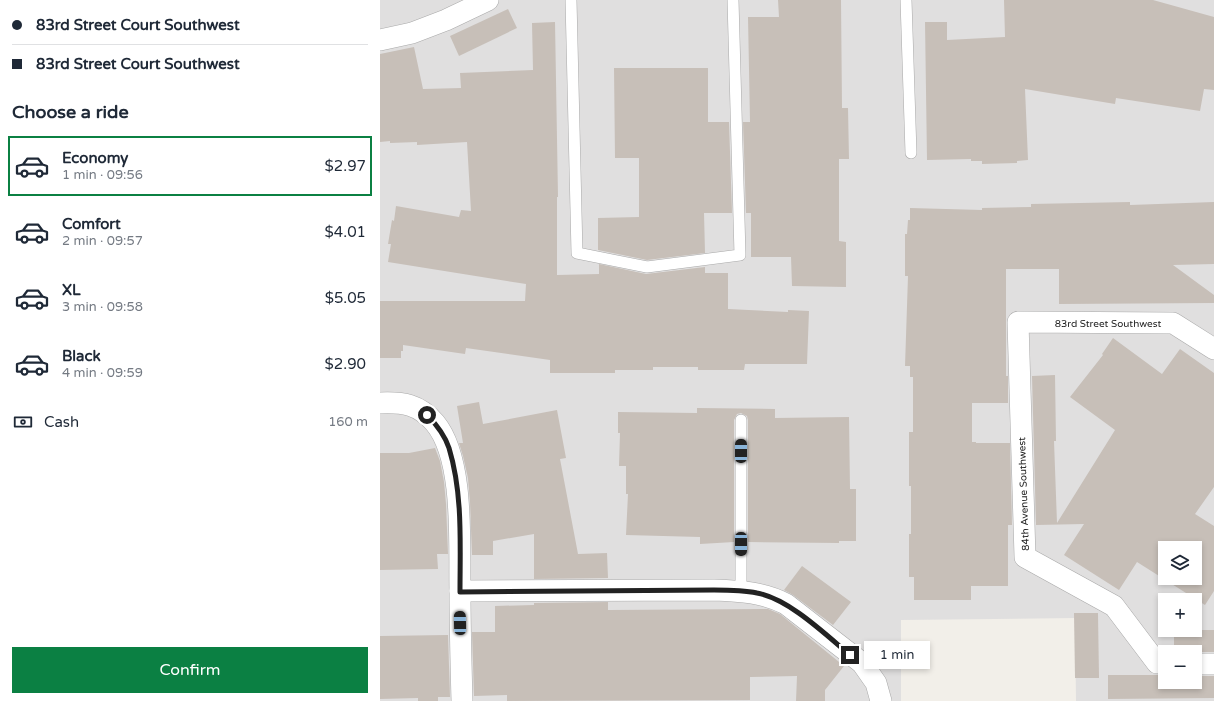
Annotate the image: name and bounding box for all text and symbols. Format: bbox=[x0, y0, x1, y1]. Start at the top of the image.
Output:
text: 83rd Street Court Southwest bbox=[36, 16, 240, 34]
text: 83rd Street Court Southwest bbox=[36, 55, 240, 73]
text: Choose a ride bbox=[12, 101, 129, 123]
icon: car bbox=[14, 148, 50, 184]
text: Economy bbox=[62, 149, 128, 167]
text: $2.97 bbox=[325, 157, 366, 175]
text: 1 min · 09:56 bbox=[62, 167, 143, 183]
icon: car bbox=[14, 214, 50, 250]
text: Comfort bbox=[62, 215, 121, 233]
text: $4.01 bbox=[325, 223, 366, 241]
text: 2 min · 09:57 bbox=[62, 233, 143, 249]
icon: car bbox=[14, 280, 50, 316]
text: XL bbox=[62, 281, 81, 299]
text: $5.05 bbox=[325, 289, 366, 307]
text: 3 min · 09:58 bbox=[62, 299, 143, 315]
street label: 83rd Street Southwest bbox=[1055, 318, 1161, 330]
icon: car bbox=[14, 346, 50, 382]
text: Black bbox=[62, 347, 101, 365]
text: $2.90 bbox=[325, 355, 366, 373]
text: 4 min · 09:59 bbox=[62, 365, 143, 381]
route start bbox=[418, 406, 436, 424]
icon: cash bbox=[12, 411, 34, 433]
text: Cash bbox=[44, 413, 79, 431]
text: 160 m bbox=[328, 414, 368, 430]
street label: 84th Avenue Southwest bbox=[1016, 437, 1032, 551]
car bbox=[735, 439, 747, 463]
car bbox=[735, 532, 747, 556]
map controls bbox=[1158, 541, 1202, 689]
button: layers bbox=[1158, 541, 1202, 585]
button: + bbox=[1158, 593, 1202, 637]
car bbox=[454, 611, 466, 635]
callout: 1 min bbox=[864, 641, 930, 669]
button: − bbox=[1158, 645, 1202, 689]
route end bbox=[841, 646, 859, 664]
button: Confirm bbox=[12, 647, 368, 693]
text: 1 min bbox=[880, 647, 914, 663]

